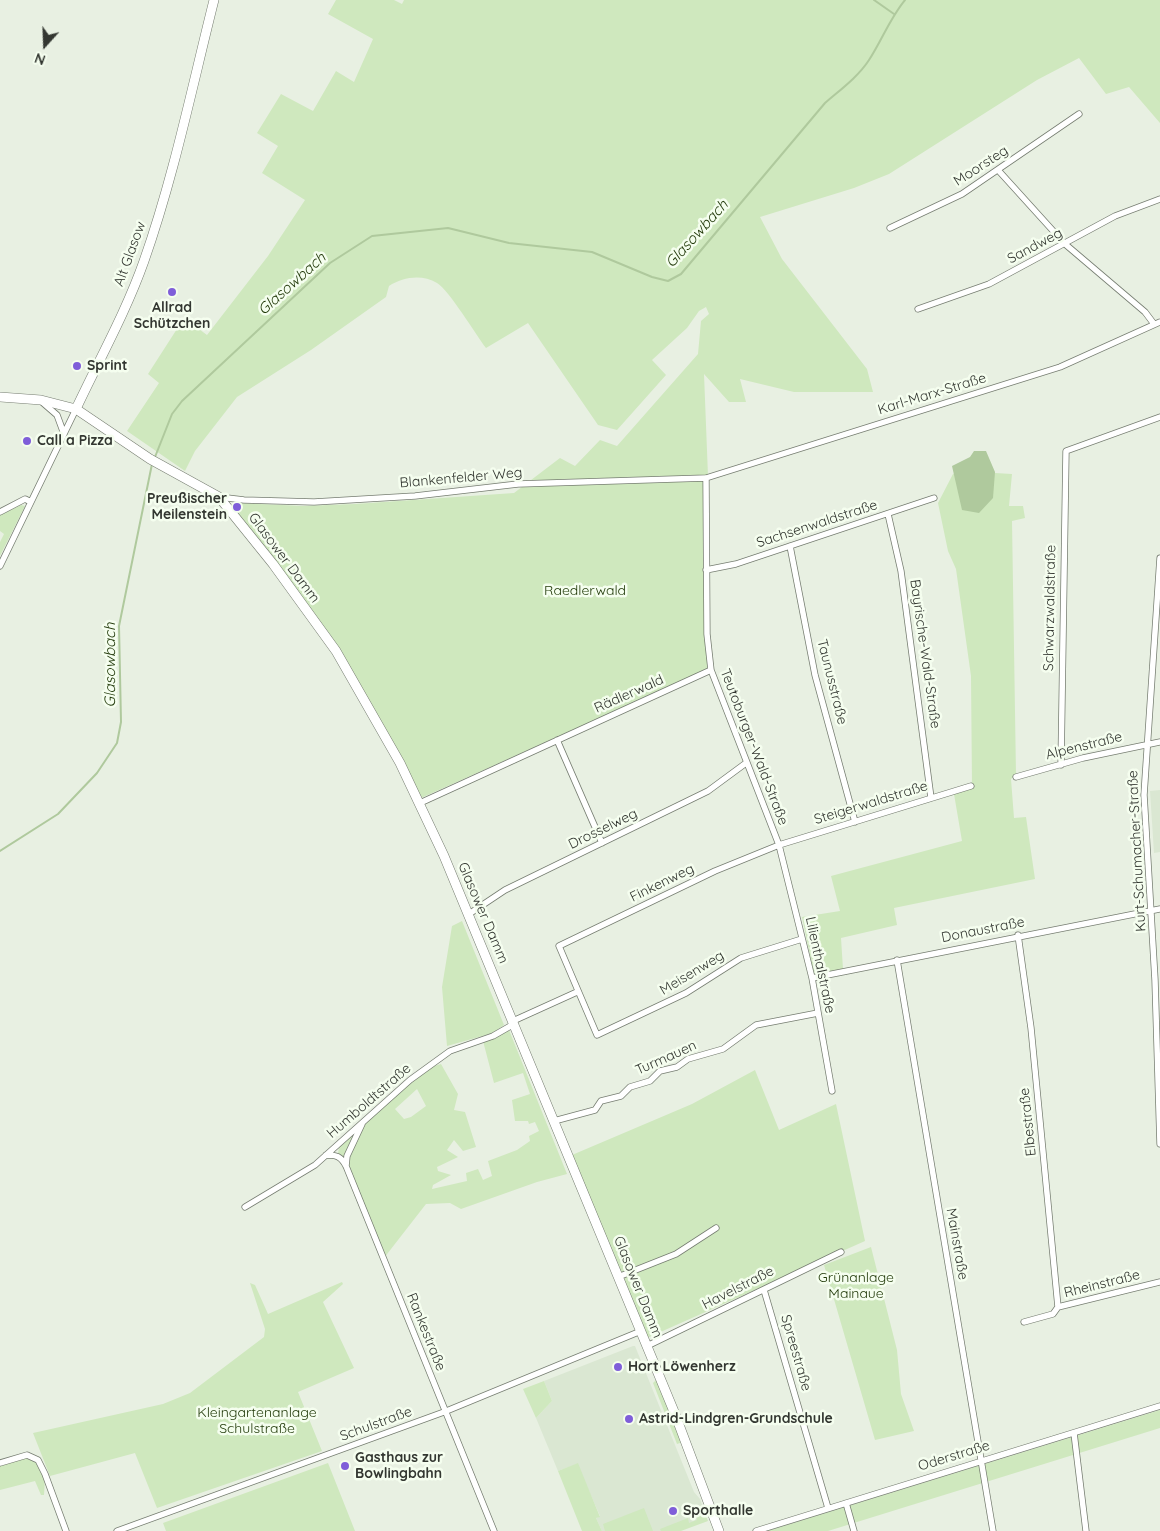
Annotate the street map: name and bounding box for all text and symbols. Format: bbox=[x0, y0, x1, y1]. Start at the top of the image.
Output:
north arrow bbox=[20, 20, 70, 70]
text: N bbox=[32, 49, 48, 69]
street label: Moorsteg bbox=[951, 142, 1011, 190]
water label: Glasowbach bbox=[662, 196, 732, 272]
street label: Alt Glasow bbox=[111, 219, 149, 289]
street label: Sandweg bbox=[1005, 224, 1065, 268]
water label: Glasowbach bbox=[254, 249, 330, 319]
marker: Allrad Schützchen bbox=[166, 286, 178, 298]
place label: Allrad Schützchen bbox=[134, 300, 210, 332]
place label: Sprint bbox=[87, 358, 128, 374]
marker: Sprint bbox=[71, 360, 83, 372]
street label: Karl-Marx-Straße bbox=[876, 370, 988, 418]
place label: Call a Pizza bbox=[37, 433, 113, 449]
marker: Call a Pizza bbox=[21, 435, 33, 447]
street label: Blankenfelder Weg bbox=[399, 464, 523, 492]
place label: Preußischer Meilenstein bbox=[147, 491, 227, 524]
street label: Sachsenwaldstraße bbox=[754, 497, 880, 551]
marker: Preußischer Meilenstein bbox=[231, 501, 243, 513]
street label: Glasower Damm bbox=[245, 510, 323, 606]
street label: Schwarzwaldstraße bbox=[1040, 545, 1060, 671]
street label: Bayrische-Wald-Straße bbox=[906, 578, 944, 730]
park label: Raedlerwald bbox=[544, 583, 626, 599]
water label: Glasowbach bbox=[101, 623, 119, 707]
street label: Taunusstraße bbox=[813, 638, 851, 726]
street label: Teutoburger-Wald-Straße bbox=[716, 666, 792, 828]
street label: Rädlerwald bbox=[592, 671, 666, 717]
street label: Alpenstraße bbox=[1044, 728, 1124, 764]
street label: Kurt-Schumacher-Straße bbox=[1124, 770, 1150, 932]
street label: Steigerwaldstraße bbox=[812, 778, 930, 828]
street label: Drosselweg bbox=[566, 805, 640, 853]
street label: Glasower Damm bbox=[454, 860, 512, 966]
street label: Finkenweg bbox=[627, 860, 697, 906]
street label: Donaustraße bbox=[940, 914, 1026, 946]
street label: Lilienthalstraße bbox=[802, 915, 838, 1015]
street label: Meisenweg bbox=[657, 947, 727, 999]
street label: Turmauen bbox=[633, 1037, 699, 1079]
street label: Humboldtstraße bbox=[324, 1060, 414, 1142]
street label: Elbestraße bbox=[1016, 1087, 1040, 1157]
street label: Mainstraße bbox=[942, 1207, 972, 1281]
street label: Glasower Damm bbox=[610, 1234, 666, 1340]
street label: Havelstraße bbox=[699, 1263, 777, 1313]
street label: Rheinstraße bbox=[1062, 1266, 1142, 1302]
park label: Grünanlage Mainaue bbox=[818, 1270, 894, 1302]
street label: Rankestraße bbox=[403, 1291, 449, 1373]
street label: Spreestraße bbox=[777, 1313, 815, 1393]
place label: Hort Löwenherz bbox=[628, 1359, 736, 1375]
marker: Hort Löwenherz bbox=[612, 1361, 624, 1373]
street label: Schulstraße bbox=[338, 1403, 414, 1445]
park label: Kleingartenanlage Schulstraße bbox=[197, 1405, 317, 1438]
place label: Astrid-Lindgren-Grundschule bbox=[639, 1411, 833, 1427]
marker: Astrid-Lindgren-Grundschule bbox=[623, 1413, 635, 1425]
street label: Oderstraße bbox=[916, 1437, 992, 1475]
place label: Gasthaus zur Bowlingbahn bbox=[355, 1450, 443, 1482]
marker: Gasthaus zur Bowlingbahn bbox=[339, 1460, 351, 1472]
place label: Sporthalle bbox=[683, 1503, 753, 1519]
marker: Sporthalle bbox=[667, 1505, 679, 1517]

